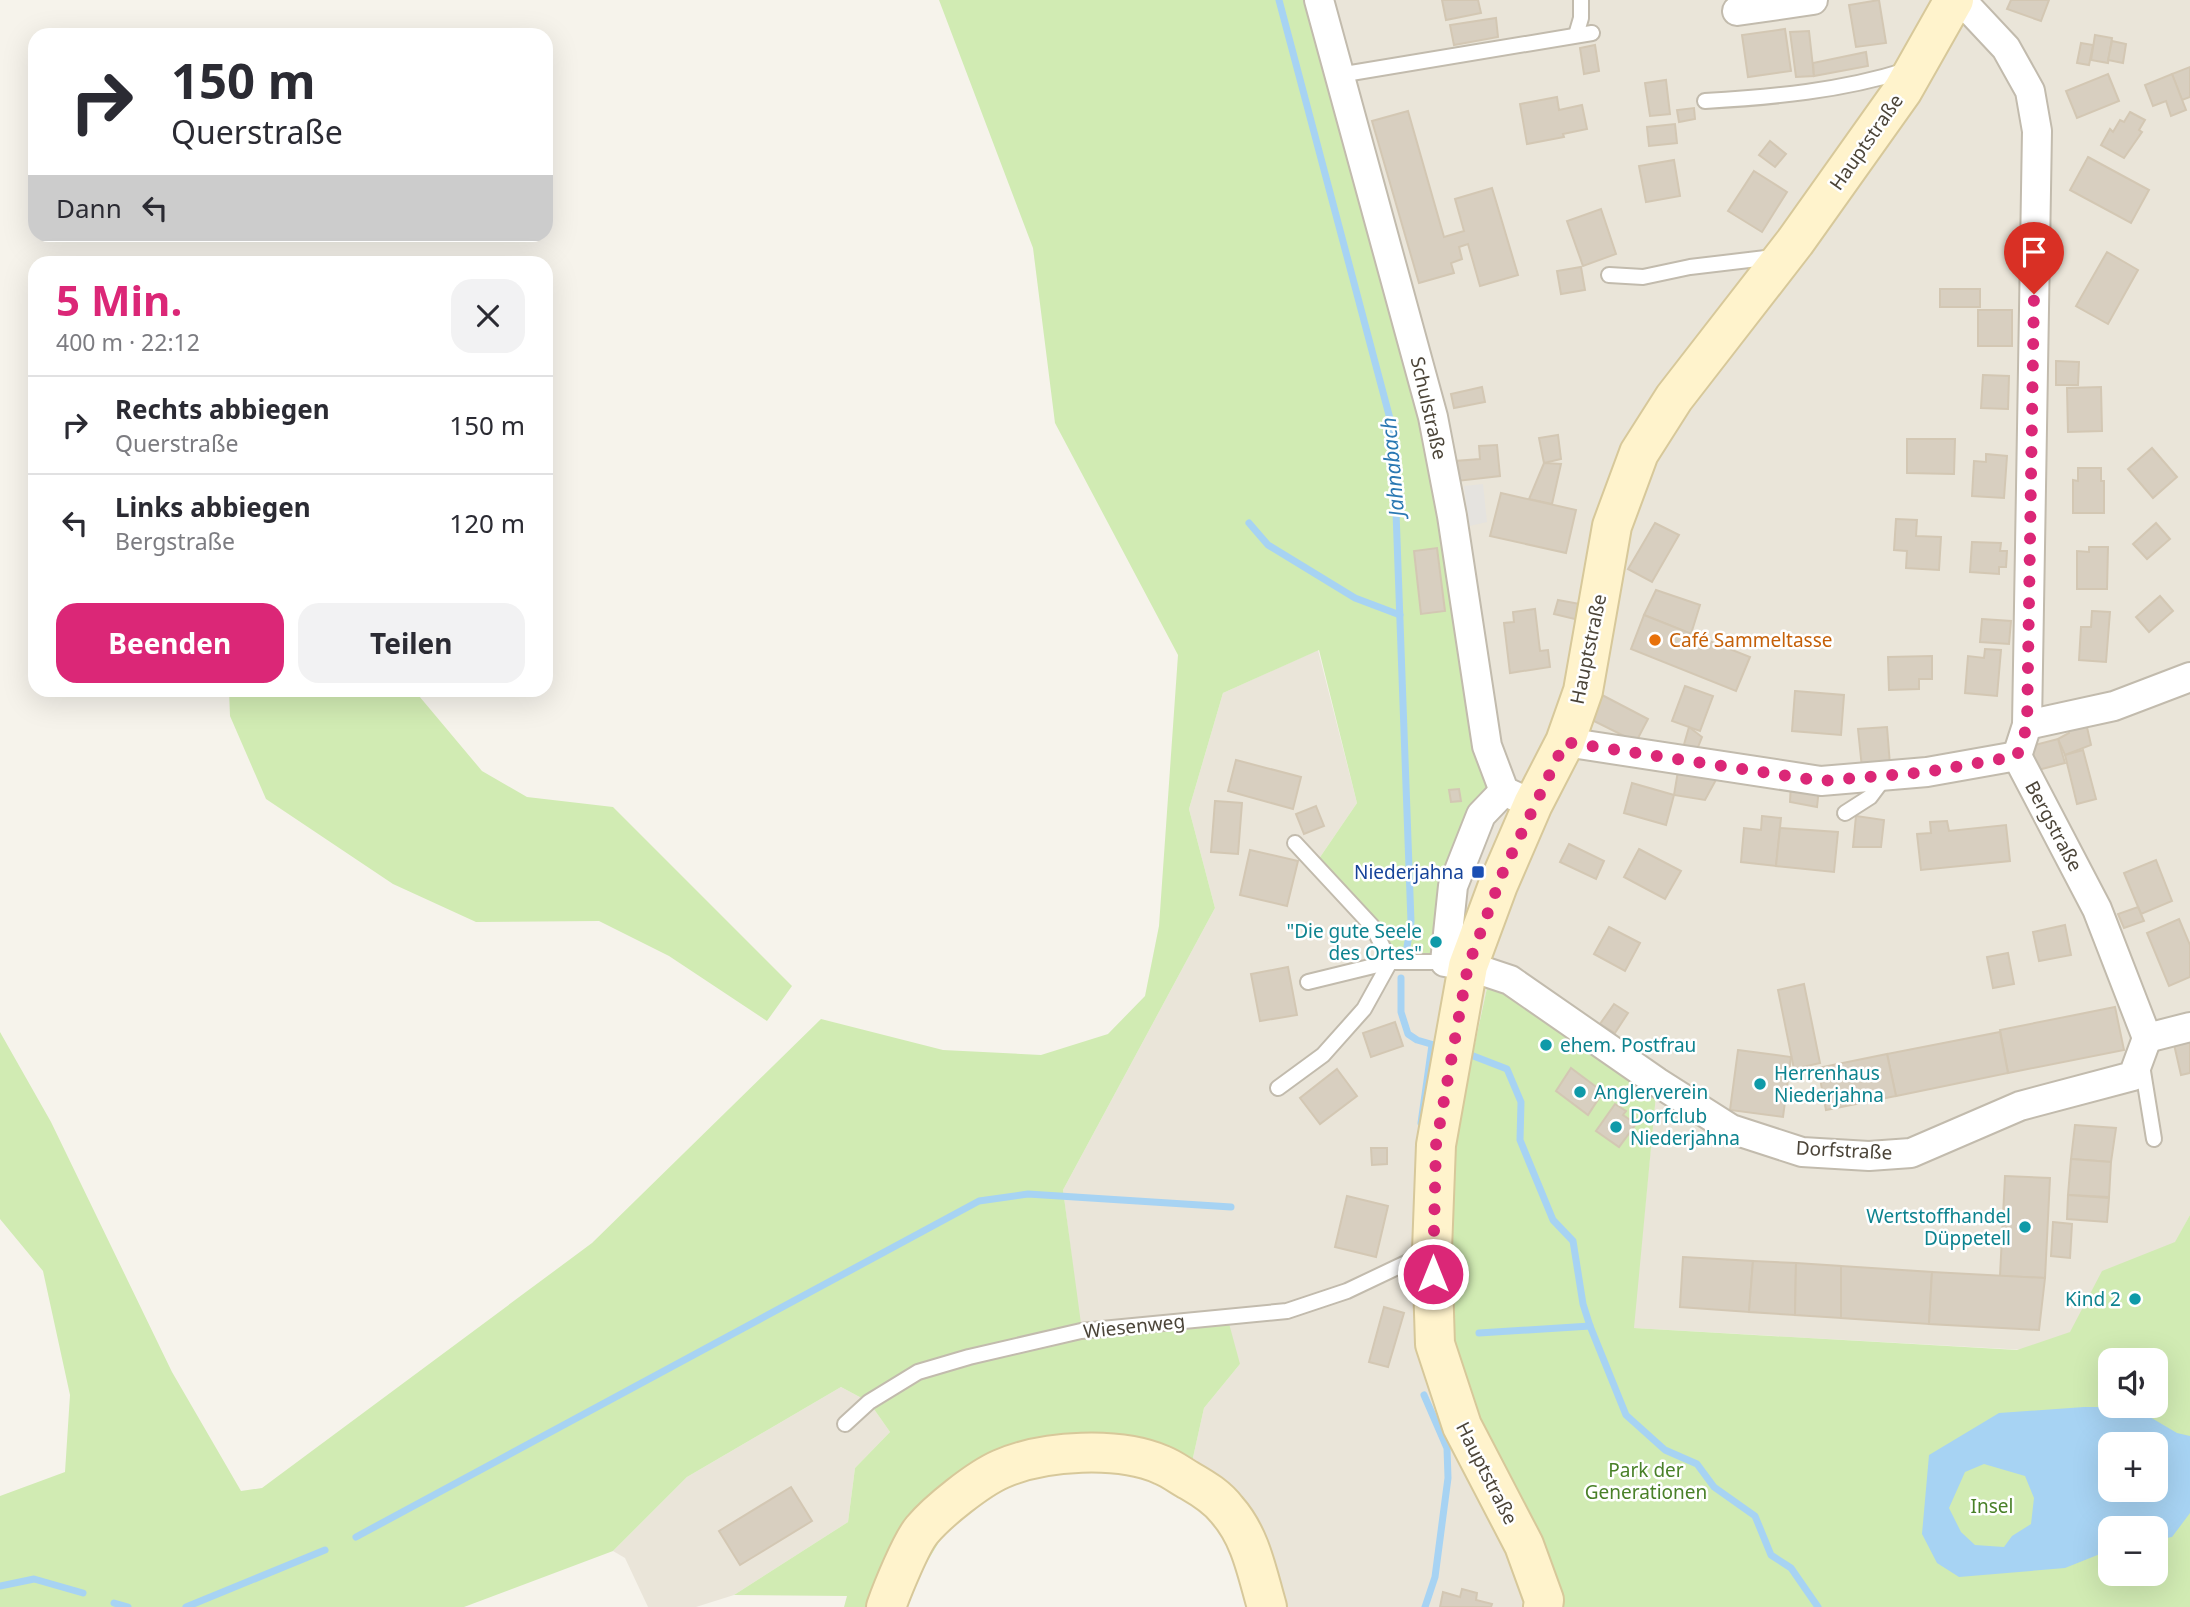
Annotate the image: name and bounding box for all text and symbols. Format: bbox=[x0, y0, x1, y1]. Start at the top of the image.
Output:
text: 150 m bbox=[171, 47, 316, 113]
icon: right bbox=[56, 56, 147, 147]
street label: Hauptstraße bbox=[1823, 89, 1909, 195]
text: Querstraße bbox=[171, 110, 343, 153]
icon: left bbox=[136, 189, 174, 227]
text: Dann bbox=[56, 190, 122, 226]
pin bbox=[2004, 222, 2064, 294]
icon: arrive bbox=[2015, 233, 2053, 271]
text: 5 Min. bbox=[56, 271, 182, 328]
button: close bbox=[451, 279, 525, 353]
text: 400 m · 22:12 bbox=[56, 326, 200, 358]
street label: Schulstraße bbox=[1405, 354, 1453, 462]
text: Rechts abbiegen bbox=[115, 391, 330, 427]
icon: right bbox=[56, 406, 94, 444]
text: 150 m bbox=[449, 407, 525, 443]
water label: Jahnabach bbox=[1374, 416, 1411, 522]
text: Querstraße bbox=[115, 427, 238, 459]
text: Links abbiegen bbox=[115, 489, 311, 525]
icon: left bbox=[56, 504, 94, 542]
text: 120 m bbox=[449, 505, 525, 541]
text: Bergstraße bbox=[115, 525, 235, 557]
street label: Hauptstraße bbox=[1564, 592, 1612, 706]
button: Beenden bbox=[56, 603, 284, 683]
button: Teilen bbox=[298, 603, 525, 683]
place label: Café Sammeltasse bbox=[1669, 627, 1833, 653]
marker: Café Sammeltasse bbox=[1647, 632, 1663, 648]
street label: Bergstraße bbox=[2019, 776, 2089, 876]
place label: Niederjahna bbox=[1354, 859, 1464, 885]
marker: Niederjahna bbox=[1470, 864, 1486, 880]
place label: "Die gute Seele des Ortes" bbox=[1286, 918, 1422, 966]
marker: "Die gute Seele des Ortes" bbox=[1428, 934, 1444, 950]
place label: ehem. Postfrau bbox=[1560, 1032, 1696, 1058]
marker: ehem. Postfrau bbox=[1538, 1037, 1554, 1053]
place label: Herrenhaus Niederjahna bbox=[1774, 1060, 1884, 1108]
marker: Herrenhaus Niederjahna bbox=[1752, 1076, 1768, 1092]
place label: Anglerverein bbox=[1594, 1079, 1708, 1105]
marker: Anglerverein bbox=[1572, 1084, 1588, 1100]
place label: Dorfclub Niederjahna bbox=[1630, 1103, 1740, 1151]
marker: Dorfclub Niederjahna bbox=[1608, 1119, 1624, 1135]
street label: Dorfstraße bbox=[1795, 1134, 1893, 1166]
place label: Wertstoffhandel Düppetell bbox=[1866, 1203, 2011, 1251]
marker: Wertstoffhandel Düppetell bbox=[2017, 1219, 2033, 1235]
position arrow bbox=[1396, 1237, 1470, 1311]
place label: Kind 2 bbox=[2065, 1286, 2121, 1312]
marker: Kind 2 bbox=[2127, 1291, 2143, 1307]
street label: Wiesenweg bbox=[1082, 1308, 1186, 1344]
map controls bbox=[2098, 1348, 2168, 1586]
button: sound bbox=[2098, 1348, 2168, 1418]
street label: Hauptstraße bbox=[1450, 1417, 1524, 1529]
button: + bbox=[2098, 1432, 2168, 1502]
park label: Park der Generationen bbox=[1585, 1457, 1707, 1505]
park label: Insel bbox=[1971, 1493, 2013, 1519]
button: − bbox=[2098, 1516, 2168, 1586]

